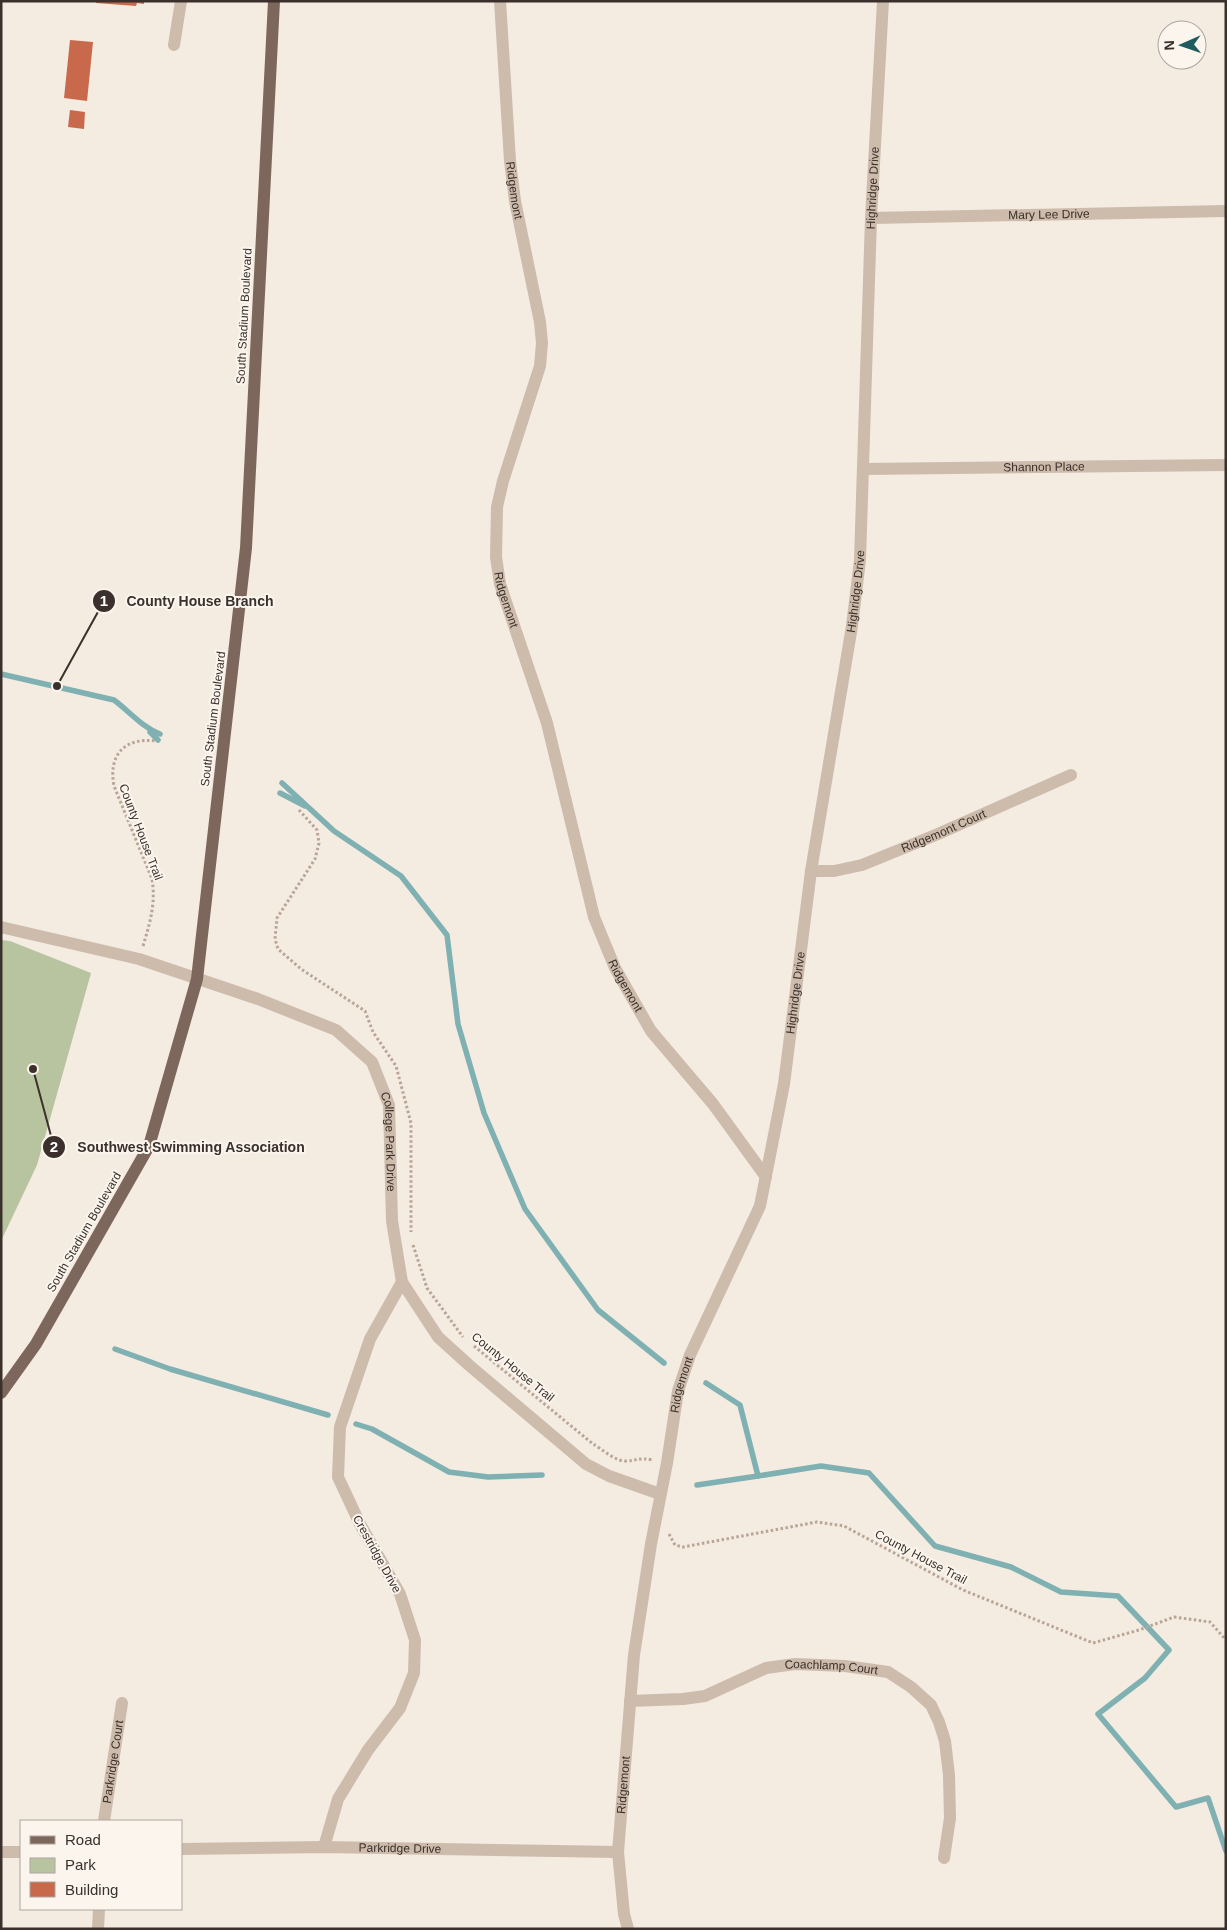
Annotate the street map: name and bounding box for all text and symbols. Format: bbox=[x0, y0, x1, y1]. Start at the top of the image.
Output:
north arrow bbox=[1157, 20, 1207, 70]
text: N bbox=[1161, 40, 1177, 51]
street label: Highridge Drive bbox=[864, 146, 882, 229]
street label: Ridgemont bbox=[503, 161, 526, 221]
street label: Mary Lee Drive bbox=[1008, 207, 1090, 222]
street label: South Stadium Boulevard bbox=[233, 248, 255, 384]
street label: Shannon Place bbox=[1003, 460, 1085, 474]
street label: Highridge Drive bbox=[844, 550, 867, 634]
street label: Ridgemont bbox=[491, 571, 522, 630]
callout: County House Branch bbox=[91, 586, 283, 615]
text: 1 bbox=[100, 592, 108, 609]
text: County House Branch bbox=[126, 593, 274, 609]
street label: South Stadium Boulevard bbox=[198, 651, 228, 787]
street label: County House Trail bbox=[116, 782, 166, 882]
street label: Ridgemont Court bbox=[899, 806, 989, 855]
street label: Highridge Drive bbox=[783, 951, 808, 1035]
street label: Ridgemont bbox=[605, 957, 646, 1015]
street label: College Park Drive bbox=[377, 1090, 398, 1192]
callout: Southwest Swimming Association bbox=[42, 1132, 315, 1161]
text: 2 bbox=[50, 1138, 58, 1155]
text: Southwest Swimming Association bbox=[77, 1139, 305, 1155]
street label: South Stadium Boulevard bbox=[44, 1170, 124, 1294]
street label: County House Trail bbox=[469, 1329, 557, 1405]
street label: Ridgemont bbox=[668, 1354, 696, 1414]
street label: Crestridge Drive bbox=[350, 1513, 404, 1596]
street label: County House Trail bbox=[873, 1527, 969, 1587]
street label: Coachlamp Court bbox=[784, 1657, 879, 1678]
street label: Parkridge Court bbox=[100, 1718, 126, 1804]
street label: Ridgemont bbox=[614, 1755, 633, 1815]
legend bbox=[20, 1820, 182, 1910]
text: Road bbox=[65, 1831, 101, 1848]
street label: Parkridge Drive bbox=[358, 1841, 442, 1856]
text: Park bbox=[65, 1856, 96, 1873]
text: Building bbox=[65, 1881, 118, 1898]

